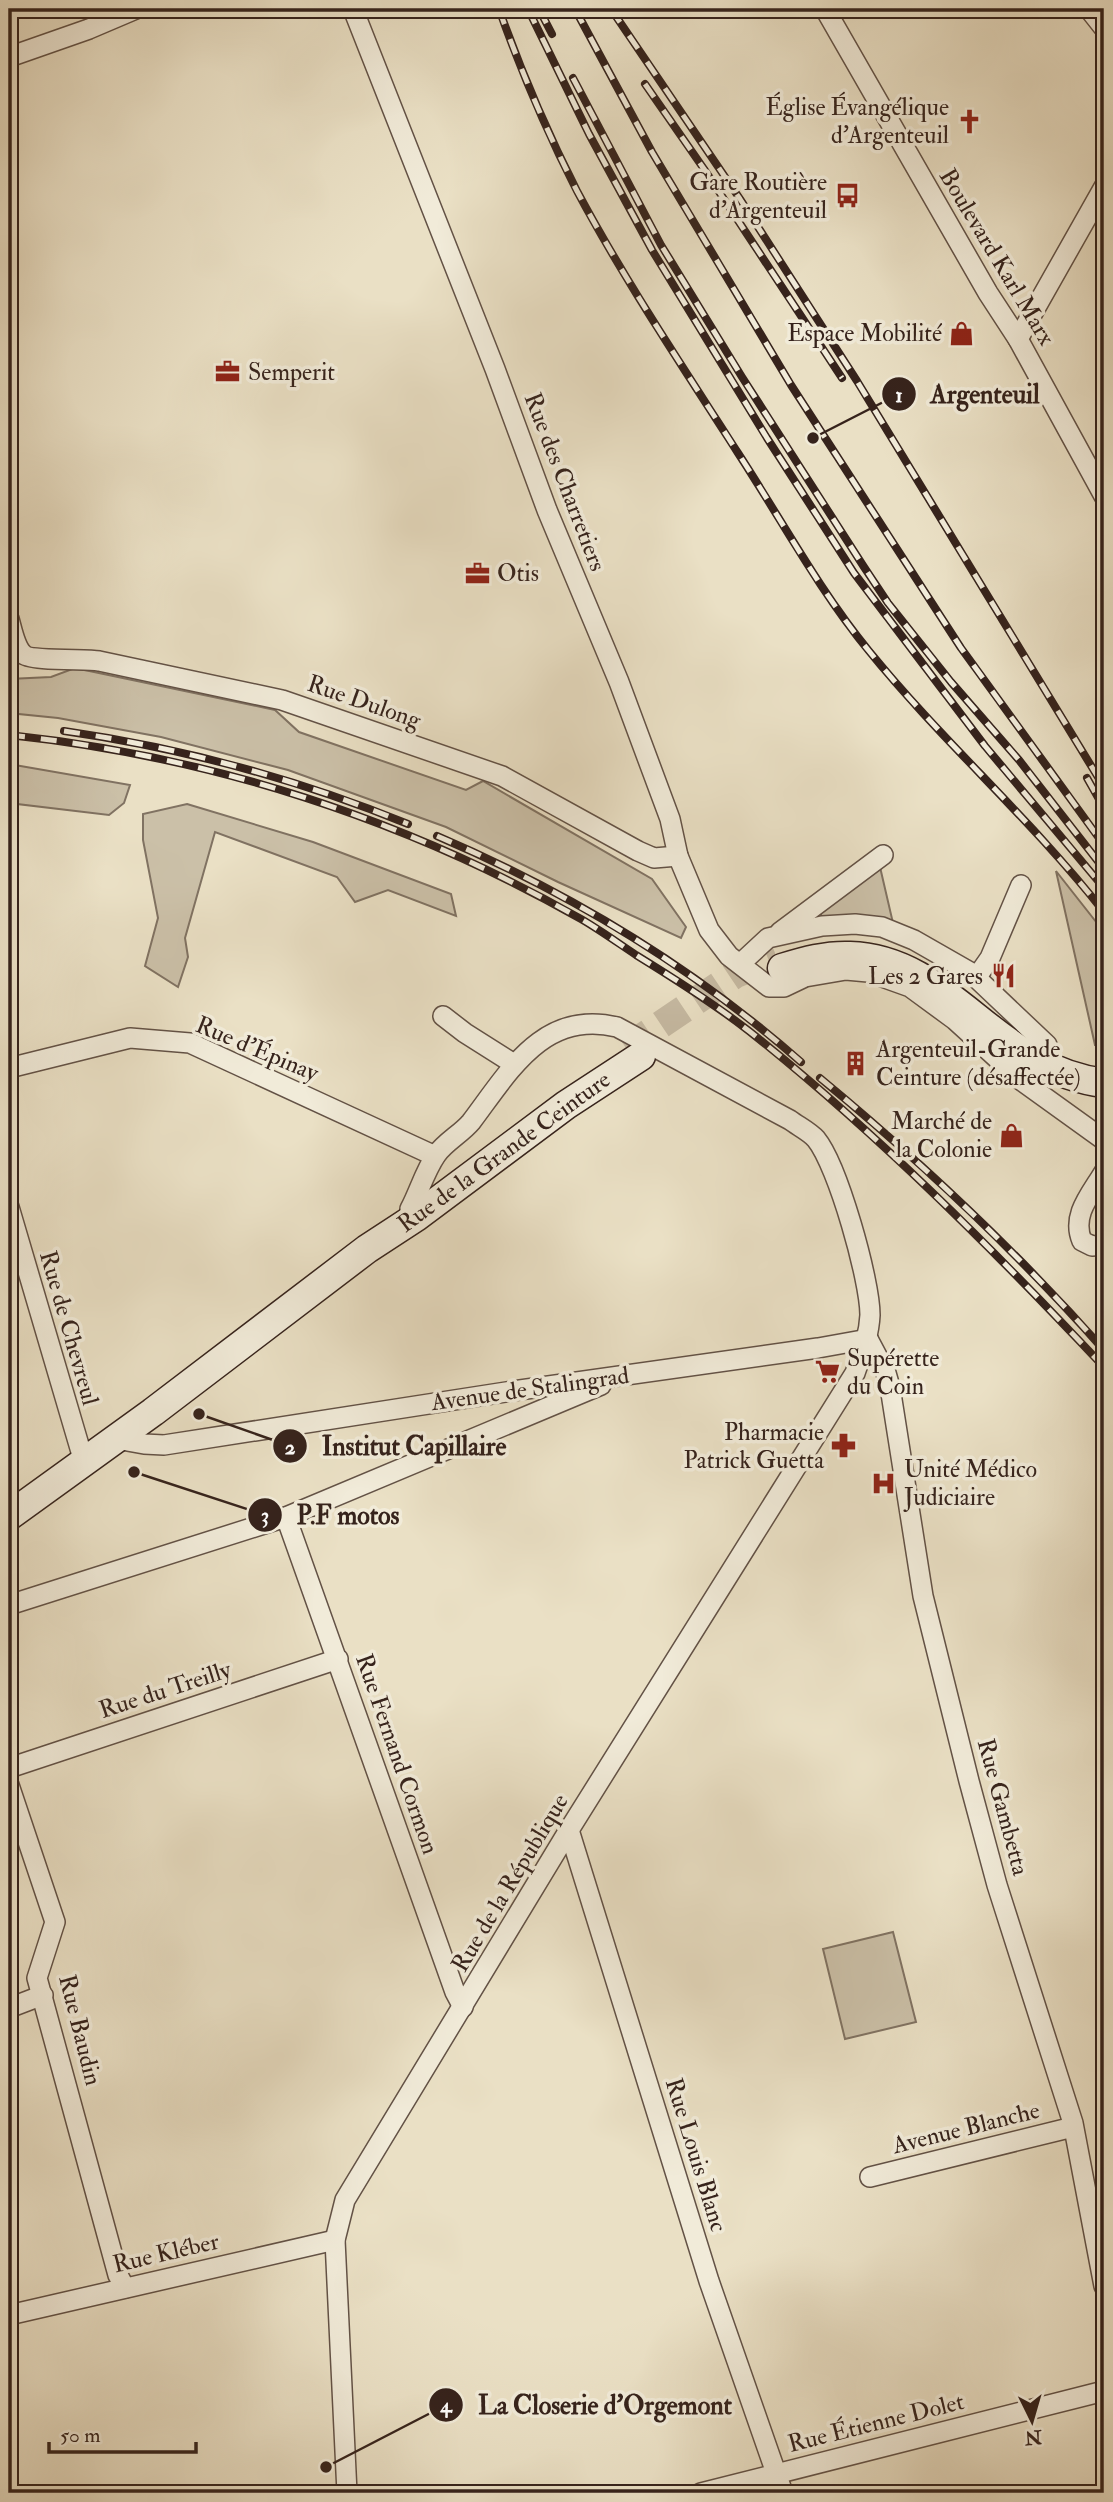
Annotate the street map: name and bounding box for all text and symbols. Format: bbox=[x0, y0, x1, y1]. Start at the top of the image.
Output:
place label: Église Évangélique d'Argenteuil bbox=[766, 91, 949, 151]
church icon: Église Évangélique d'Argenteuil bbox=[955, 107, 983, 135]
street label: Boulevard Karl Marx bbox=[932, 163, 1062, 351]
place label: Gare Routière d'Argenteuil bbox=[689, 167, 827, 226]
bus stop icon: Gare Routière d'Argenteuil bbox=[833, 182, 861, 210]
place label: Espace Mobilité bbox=[787, 318, 943, 349]
shop icon: Espace Mobilité bbox=[948, 319, 976, 347]
place label: Semperit bbox=[248, 357, 335, 388]
office icon: Semperit bbox=[214, 358, 242, 386]
callout: Argenteuil bbox=[882, 371, 1054, 418]
text: Argenteuil bbox=[929, 379, 1040, 412]
text: 1 bbox=[895, 382, 903, 409]
street label: Rue des Charretiers bbox=[517, 388, 613, 576]
place label: Otis bbox=[497, 558, 539, 589]
office icon: Otis bbox=[463, 559, 491, 587]
street label: Rue Dulong bbox=[303, 668, 426, 736]
place label: Les 2 Gares bbox=[868, 961, 983, 992]
restaurant icon: Les 2 Gares bbox=[989, 962, 1017, 990]
street label: Rue d'Épinay bbox=[191, 1008, 324, 1089]
place label: Argenteuil-Grande Ceinture (désaffectée) bbox=[875, 1034, 1081, 1093]
building icon: Argenteuil-Grande Ceinture (désaffectée) bbox=[842, 1049, 870, 1077]
street label: Rue de la Grande Ceinture bbox=[391, 1064, 617, 1240]
place label: Marché de la Colonie bbox=[891, 1106, 992, 1165]
shop icon: Marché de la Colonie bbox=[998, 1121, 1026, 1149]
street label: Rue de Chevreul bbox=[32, 1247, 106, 1409]
place label: Supérette du Coin bbox=[847, 1343, 939, 1402]
supermarket icon: Supérette du Coin bbox=[813, 1358, 841, 1386]
street label: Avenue de Stalingrad bbox=[428, 1360, 631, 1418]
place label: Pharmacie Patrick Guetta bbox=[683, 1417, 825, 1476]
callout: Institut Capillaire bbox=[273, 1423, 520, 1470]
text: Institut Capillaire bbox=[322, 1431, 506, 1464]
pharmacy icon: Pharmacie Patrick Guetta bbox=[830, 1432, 858, 1460]
text: 2 bbox=[285, 1434, 296, 1461]
place label: Unité Médico Judiciaire bbox=[903, 1454, 1037, 1513]
hospital icon: Unité Médico Judiciaire bbox=[870, 1469, 898, 1497]
callout: P.F motos bbox=[247, 1491, 413, 1538]
text: P.F motos bbox=[296, 1500, 400, 1532]
text: 3 bbox=[261, 1502, 269, 1529]
street label: Rue Fernand Cormon bbox=[348, 1650, 446, 1858]
street label: Rue du Treilly bbox=[95, 1654, 235, 1726]
street label: Rue Gambetta bbox=[970, 1735, 1036, 1880]
street label: Rue de la République bbox=[444, 1788, 576, 1978]
street label: Rue Baudin bbox=[51, 1971, 109, 2089]
street label: Rue Louis Blanc bbox=[658, 2074, 734, 2236]
street label: Avenue Blanche bbox=[888, 2095, 1043, 2162]
street label: Rue Kléber bbox=[110, 2226, 222, 2280]
callout: La Closerie d'Orgemont bbox=[429, 2382, 746, 2429]
street label: Rue Étienne Dolet bbox=[784, 2385, 968, 2460]
north arrow bbox=[998, 2386, 1068, 2456]
text: La Closerie d'Orgemont bbox=[478, 2390, 732, 2423]
text: 4 bbox=[439, 2392, 453, 2419]
scale bar bbox=[49, 2411, 196, 2455]
text: 50 m bbox=[60, 2422, 101, 2449]
text: N bbox=[1023, 2424, 1044, 2450]

